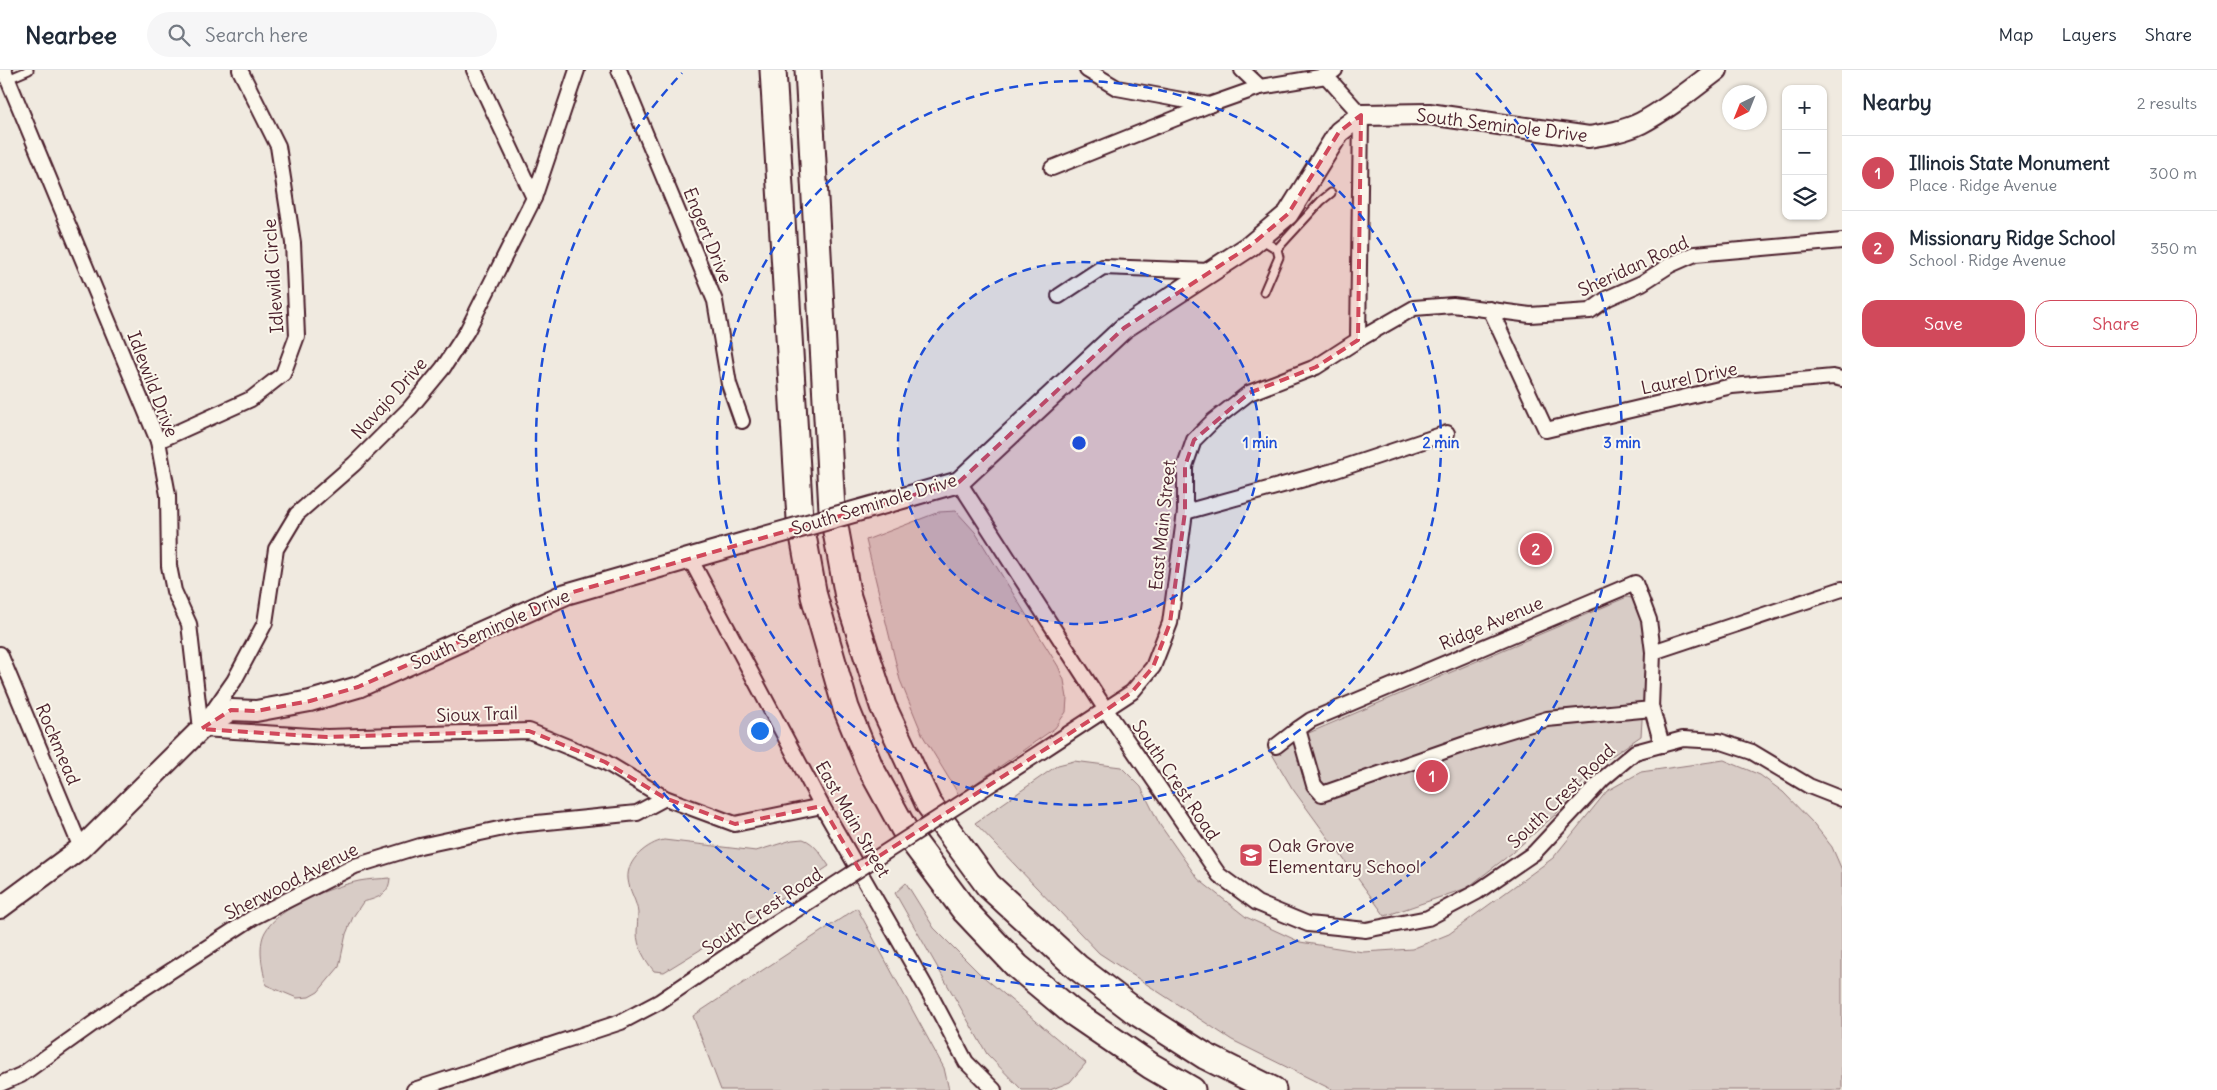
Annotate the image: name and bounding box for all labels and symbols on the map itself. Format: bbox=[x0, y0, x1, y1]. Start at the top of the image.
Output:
north arrow bbox=[1722, 85, 1767, 130]
street label: South Seminole Drive bbox=[1415, 103, 1589, 147]
street label: Engert Drive bbox=[678, 184, 738, 286]
street label: Idlewild Circle bbox=[258, 218, 288, 334]
street label: Sheridan Road bbox=[1574, 230, 1692, 302]
street label: Idlewild Drive bbox=[122, 328, 184, 440]
street label: Navajo Drive bbox=[346, 352, 432, 444]
street label: Laurel Drive bbox=[1639, 357, 1739, 399]
text: 1 min bbox=[1243, 433, 1278, 452]
text: 2 min bbox=[1423, 433, 1460, 452]
text: 3 min bbox=[1603, 433, 1641, 452]
centre of rings bbox=[1070, 434, 1088, 452]
street label: East Main Street bbox=[1144, 459, 1180, 591]
street label: South Seminole Drive bbox=[788, 468, 960, 540]
pin: 2 bbox=[1520, 530, 1552, 568]
street label: South Seminole Drive bbox=[407, 584, 573, 674]
street label: Ridge Avenue bbox=[1436, 591, 1546, 655]
street label: Rockmead bbox=[31, 700, 86, 788]
street label: Sioux Trail bbox=[436, 701, 518, 727]
street label: South Crest Road bbox=[1127, 715, 1225, 845]
your location bbox=[747, 718, 773, 744]
street label: South Crest Road bbox=[1503, 739, 1620, 853]
street label: East Main Street bbox=[810, 757, 896, 881]
pin: 1 bbox=[1416, 757, 1448, 795]
place label: Oak Grove Elementary School bbox=[1268, 834, 1420, 878]
street label: Sherwood Avenue bbox=[220, 837, 362, 925]
school or university icon: Oak Grove Elementary School bbox=[1238, 842, 1264, 868]
street label: South Crest Road bbox=[697, 862, 827, 960]

